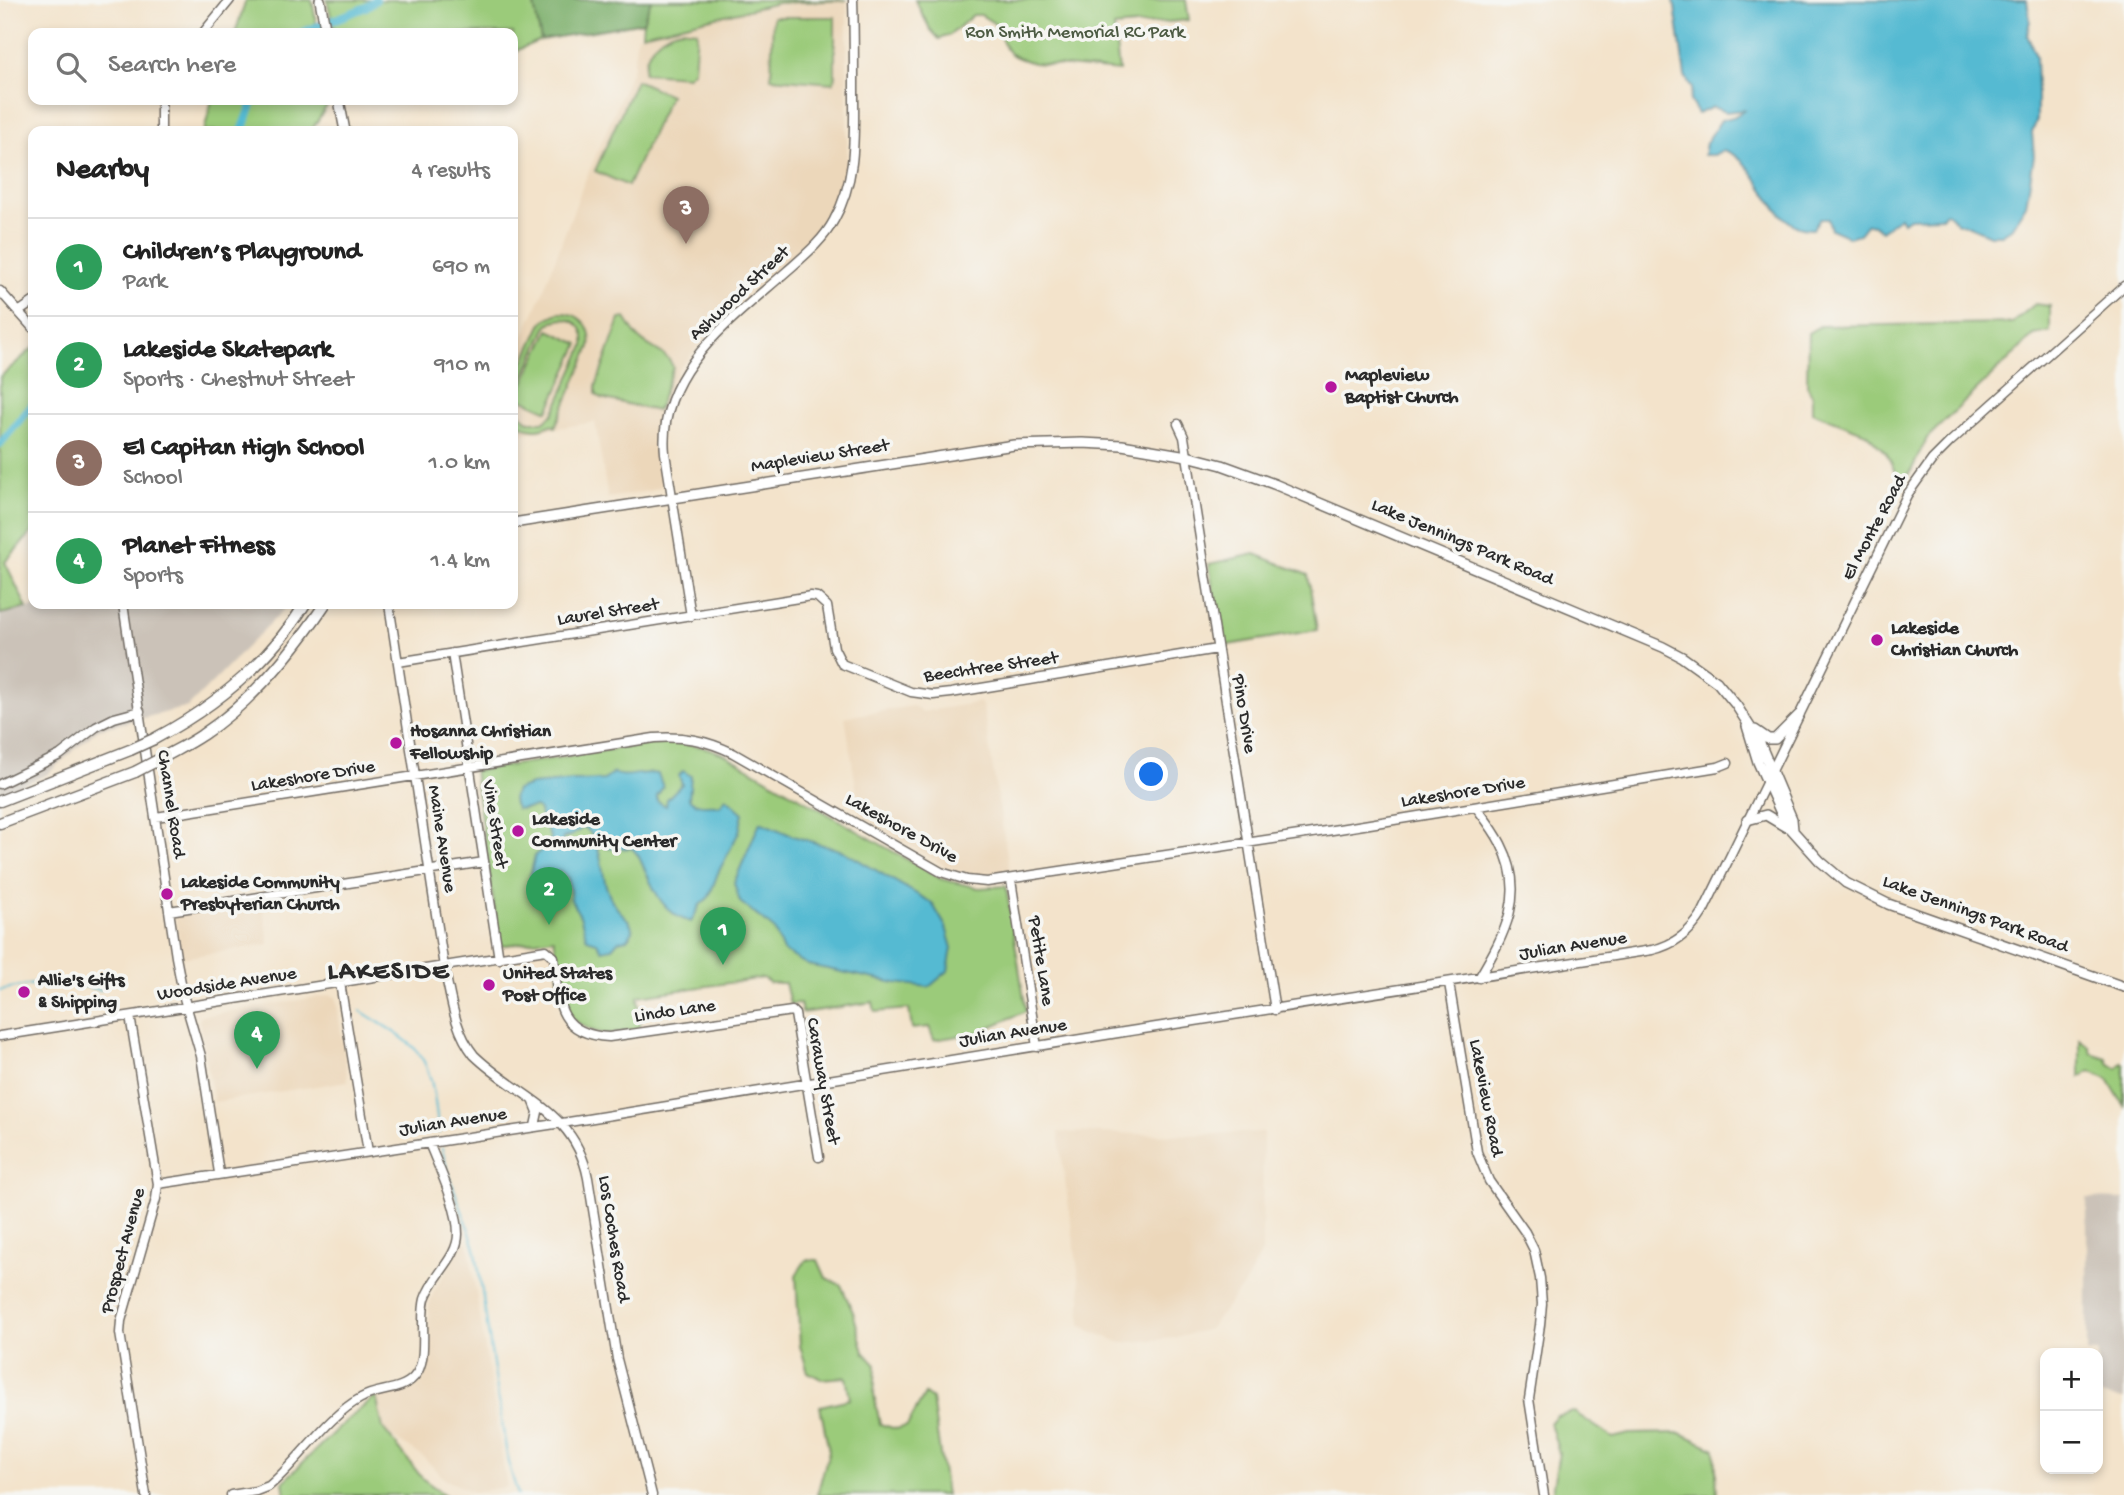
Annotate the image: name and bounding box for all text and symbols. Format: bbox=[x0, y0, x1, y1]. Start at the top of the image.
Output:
park label: Ron Smith Memorial RC Park bbox=[965, 22, 1186, 45]
search box bbox=[28, 28, 518, 105]
icon: search bbox=[52, 48, 90, 86]
text: Search here bbox=[108, 51, 236, 82]
text: Nearby bbox=[56, 154, 149, 189]
text: 4 results bbox=[411, 158, 490, 185]
pin: 3 bbox=[663, 186, 709, 244]
text: Children’s Playground bbox=[123, 238, 361, 269]
street label: Ashwood Street bbox=[685, 240, 797, 346]
text: 1 bbox=[74, 254, 84, 281]
text: 690 m bbox=[432, 254, 490, 281]
text: Park bbox=[123, 269, 167, 296]
text: Lakeside Skatepark bbox=[123, 336, 332, 367]
text: 2 bbox=[73, 352, 85, 379]
text: 910 m bbox=[434, 352, 490, 379]
place label: Mapleview Baptist Church bbox=[1344, 365, 1459, 410]
text: Sports · Chestnut Street bbox=[123, 367, 353, 394]
marker: Mapleview Baptist Church bbox=[1323, 379, 1339, 395]
text: El Capitan High School bbox=[123, 434, 365, 465]
street label: Mapleview Street bbox=[749, 434, 893, 479]
text: 3 bbox=[73, 450, 85, 477]
text: 1.0 km bbox=[428, 450, 490, 477]
text: School bbox=[123, 465, 183, 492]
street label: El Monte Road bbox=[1838, 470, 1913, 585]
street label: Lake Jennings Park Road bbox=[1367, 494, 1558, 593]
text: Planet Fitness bbox=[123, 532, 275, 563]
text: 4 bbox=[74, 548, 84, 575]
text: 1.4 km bbox=[431, 548, 490, 575]
text: Sports bbox=[123, 563, 183, 590]
street label: Laurel Street bbox=[556, 593, 663, 632]
place label: Lakeside Christian Church bbox=[1890, 618, 2019, 663]
marker: Lakeside Christian Church bbox=[1869, 632, 1885, 648]
street label: Beechtree Street bbox=[921, 647, 1062, 689]
street label: Pino Drive bbox=[1225, 672, 1261, 755]
place label: Hosanna Christian Fellowship bbox=[409, 721, 552, 766]
marker: Hosanna Christian Fellowship bbox=[388, 735, 404, 751]
street label: Channel Road bbox=[150, 748, 190, 862]
street label: Lakeshore Drive bbox=[249, 756, 377, 798]
your location bbox=[1134, 757, 1168, 791]
street label: Lakeshore Drive bbox=[1399, 772, 1527, 814]
street label: Vine Street bbox=[476, 777, 513, 872]
street label: Maine Avenue bbox=[421, 784, 461, 894]
street label: Lakeshore Drive bbox=[841, 789, 962, 870]
place label: Lakeside Community Center bbox=[531, 809, 678, 854]
marker: Lakeside Community Center bbox=[510, 823, 526, 839]
pin: 2 bbox=[526, 867, 572, 925]
street label: Lake Jennings Park Road bbox=[1879, 871, 2073, 960]
place label: Lakeside Community Presbyterian Church bbox=[180, 872, 340, 917]
marker: Lakeside Community Presbyterian Church bbox=[159, 886, 175, 902]
pin: 1 bbox=[700, 907, 746, 965]
street label: Petite Lane bbox=[1021, 913, 1058, 1008]
street label: Julian Avenue bbox=[1518, 927, 1629, 967]
district label: LAKESIDE bbox=[328, 958, 450, 989]
street label: Woodside Avenue bbox=[156, 963, 298, 1007]
place label: United States Post Office bbox=[502, 963, 613, 1008]
place label: Allie's Gifts & Shipping bbox=[37, 970, 125, 1015]
marker: United States Post Office bbox=[481, 977, 497, 993]
marker: Allie's Gifts & Shipping bbox=[16, 984, 32, 1000]
street label: Lindo Lane bbox=[633, 995, 717, 1029]
pin: 4 bbox=[234, 1011, 280, 1069]
street label: Julian Avenue bbox=[958, 1014, 1069, 1054]
street label: Caraway Street bbox=[800, 1016, 845, 1148]
street label: Lakeview Road bbox=[1462, 1037, 1508, 1160]
street label: Julian Avenue bbox=[398, 1103, 509, 1143]
street label: Los Coches Road bbox=[592, 1174, 635, 1306]
street label: Prospect Avenue bbox=[96, 1185, 152, 1317]
map controls bbox=[2040, 1348, 2103, 1474]
button: + bbox=[2040, 1348, 2103, 1411]
button: − bbox=[2040, 1411, 2103, 1474]

